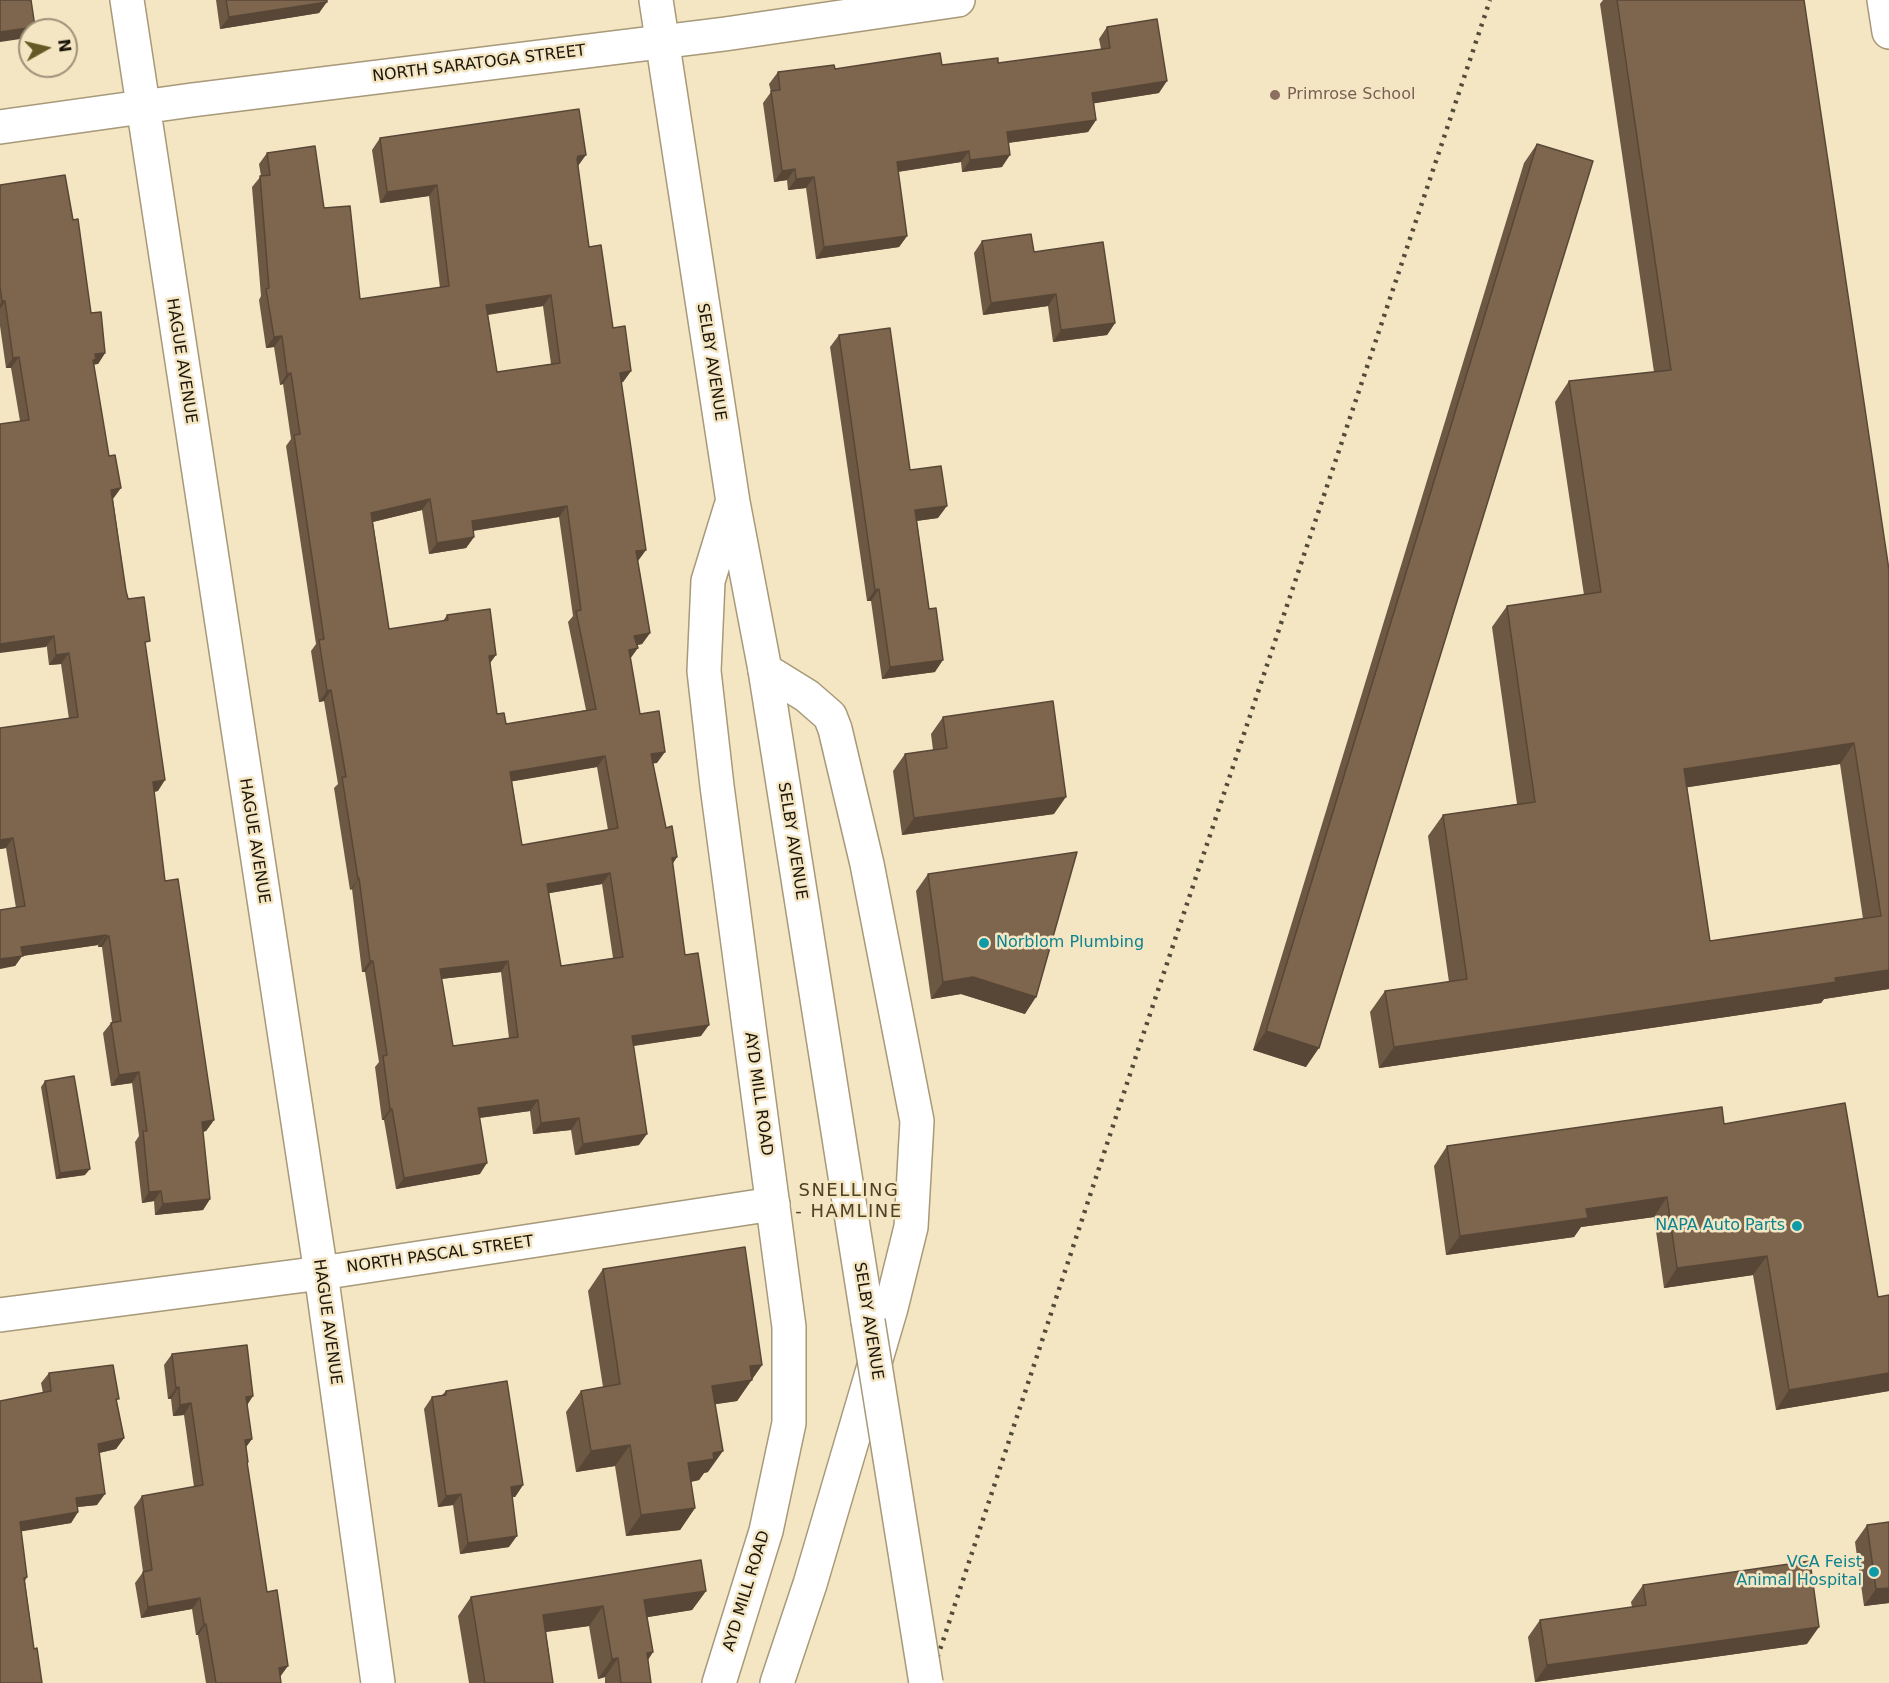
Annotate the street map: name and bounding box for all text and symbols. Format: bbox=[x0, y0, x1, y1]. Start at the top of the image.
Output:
north arrow bbox=[18, 18, 78, 78]
text: N bbox=[54, 38, 75, 54]
street label: NORTH SARATOGA STREET bbox=[371, 41, 587, 87]
place label: Primrose School bbox=[1287, 85, 1415, 105]
marker: Primrose School bbox=[1268, 88, 1282, 102]
street label: HAGUE AVENUE bbox=[162, 297, 200, 425]
street label: SELBY AVENUE bbox=[692, 302, 730, 422]
street label: HAGUE AVENUE bbox=[235, 777, 273, 905]
street label: SELBY AVENUE bbox=[773, 781, 811, 901]
place label: Norblom Plumbing bbox=[996, 933, 1144, 953]
marker: Norblom Plumbing bbox=[977, 936, 991, 950]
street label: AYD MILL ROAD bbox=[740, 1031, 776, 1157]
district label: SNELLING - HAMLINE bbox=[795, 1180, 903, 1222]
place label: NAPA Auto Parts bbox=[1655, 1216, 1785, 1236]
marker: NAPA Auto Parts bbox=[1790, 1219, 1804, 1233]
street label: NORTH PASCAL STREET bbox=[345, 1232, 535, 1278]
street label: HAGUE AVENUE bbox=[309, 1258, 345, 1386]
street label: SELBY AVENUE bbox=[849, 1261, 887, 1381]
street label: AYD MILL ROAD bbox=[720, 1528, 774, 1654]
place label: VCA Feist Animal Hospital bbox=[1736, 1553, 1862, 1591]
marker: VCA Feist Animal Hospital bbox=[1867, 1565, 1881, 1579]

